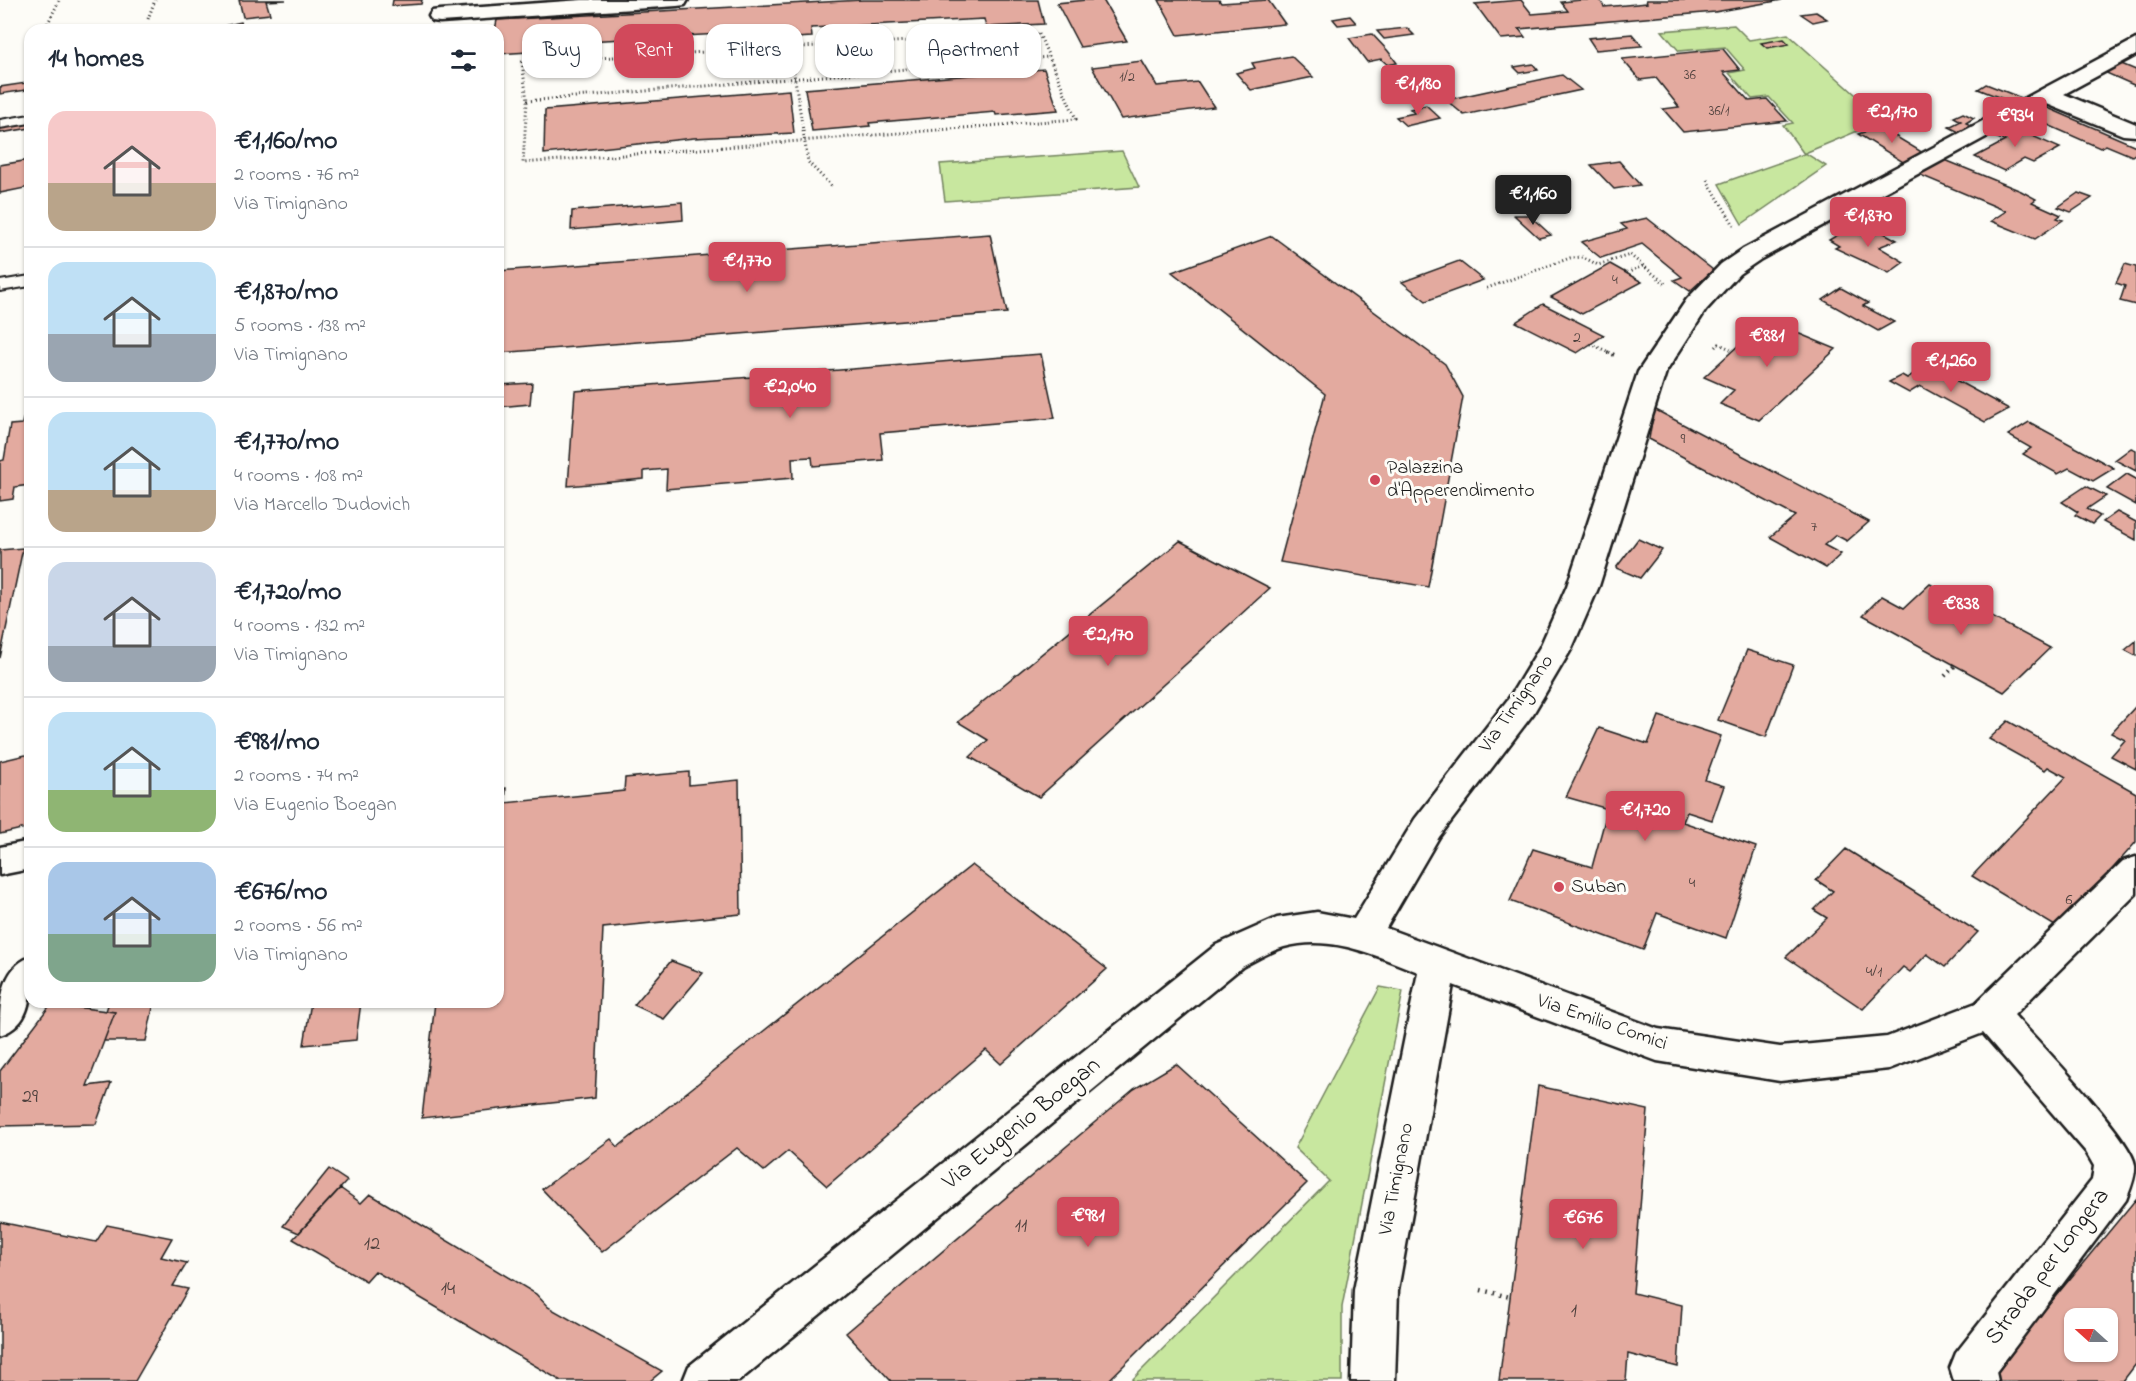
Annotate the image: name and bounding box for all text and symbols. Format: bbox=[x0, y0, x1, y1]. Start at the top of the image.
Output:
chip: Buy bbox=[522, 24, 602, 78]
chip: Rent bbox=[614, 24, 694, 78]
chip: Filters bbox=[706, 24, 803, 78]
chip: New bbox=[815, 24, 894, 78]
chip: Apartment bbox=[906, 24, 1041, 78]
text: 14 homes bbox=[48, 41, 144, 79]
icon: filters bbox=[447, 44, 480, 77]
pin: €1,180 bbox=[1369, 65, 1467, 116]
house number: 36 bbox=[1684, 65, 1696, 86]
house number: 1/2 bbox=[1119, 67, 1135, 88]
text: €1,180 bbox=[1395, 70, 1441, 99]
pin: €2,170 bbox=[1843, 93, 1941, 144]
pin: €934 bbox=[1979, 97, 2051, 148]
text: €2,170 bbox=[1867, 98, 1917, 127]
house number: 36/1 bbox=[1709, 101, 1730, 122]
text: €934 bbox=[1997, 102, 2033, 131]
text: €1,160/mo bbox=[234, 123, 338, 161]
icon: home bbox=[96, 135, 168, 207]
text: 2 rooms · 76 m² bbox=[234, 161, 359, 190]
pin: €1,160 bbox=[1484, 175, 1582, 226]
text: €1,160 bbox=[1509, 180, 1557, 209]
text: Via Timignano bbox=[234, 190, 348, 219]
pin: €1,870 bbox=[1819, 197, 1917, 248]
text: €1,870 bbox=[1844, 202, 1892, 231]
pin: €1,770 bbox=[698, 242, 796, 293]
text: €1,770 bbox=[723, 247, 771, 276]
house number: 4 bbox=[1612, 270, 1618, 291]
text: €1,870/mo bbox=[234, 274, 338, 312]
icon: home bbox=[96, 286, 168, 358]
text: 5 rooms · 138 m² bbox=[234, 312, 366, 341]
pin: €881 bbox=[1731, 317, 1803, 368]
text: €881 bbox=[1749, 322, 1785, 351]
house number: 2 bbox=[1573, 326, 1581, 350]
text: Via Timignano bbox=[234, 341, 348, 370]
pin: €1,260 bbox=[1902, 342, 2000, 393]
text: €1,260 bbox=[1925, 347, 1977, 376]
pin: €2,040 bbox=[741, 368, 839, 419]
text: €2,040 bbox=[764, 373, 816, 402]
text: €1,770/mo bbox=[234, 424, 339, 462]
house number: 9 bbox=[1681, 427, 1686, 451]
icon: home bbox=[96, 436, 168, 508]
place label: Palazzina d'Apperendimento bbox=[1387, 454, 1535, 506]
text: 4 rooms · 108 m² bbox=[234, 462, 363, 491]
marker: Palazzina d'Apperendimento bbox=[1368, 473, 1382, 487]
text: Via Marcello Dudovich bbox=[234, 491, 410, 520]
house number: 7 bbox=[1811, 515, 1818, 539]
text: €1,720/mo bbox=[234, 574, 341, 612]
pin: €838 bbox=[1925, 585, 1997, 636]
icon: home bbox=[96, 586, 168, 658]
text: €838 bbox=[1942, 590, 1980, 619]
text: 4 rooms · 132 m² bbox=[234, 612, 365, 641]
pin: €2,170 bbox=[1059, 616, 1157, 667]
text: €2,170 bbox=[1083, 621, 1133, 650]
text: Via Timignano bbox=[234, 641, 348, 670]
street label: Via Timignano bbox=[1472, 649, 1562, 760]
text: €981/mo bbox=[234, 724, 320, 762]
icon: home bbox=[96, 736, 168, 808]
text: 2 rooms · 74 m² bbox=[234, 762, 359, 791]
text: Via Eugenio Boegan bbox=[234, 791, 397, 820]
pin: €1,720 bbox=[1596, 791, 1694, 842]
text: €1,720 bbox=[1620, 796, 1670, 825]
house number: 4 bbox=[1689, 871, 1696, 895]
place label: Suban bbox=[1571, 873, 1627, 902]
text: €676/mo bbox=[234, 874, 327, 912]
marker: Suban bbox=[1552, 880, 1566, 894]
icon: home bbox=[96, 886, 168, 958]
house number: 6 bbox=[2065, 888, 2073, 912]
text: 2 rooms · 56 m² bbox=[234, 912, 363, 941]
text: Via Timignano bbox=[234, 941, 348, 970]
house number: 4/1 bbox=[1866, 960, 1882, 984]
street label: Via Emilio Comici bbox=[1532, 987, 1671, 1059]
street label: Via Eugenio Boegan bbox=[934, 1049, 1109, 1200]
house number: 29 bbox=[22, 1083, 38, 1112]
street label: Via Timignano bbox=[1372, 1120, 1423, 1239]
street label: Strada per Longera bbox=[1977, 1181, 2119, 1353]
pin: €981 bbox=[1052, 1197, 1124, 1248]
pin: €676 bbox=[1547, 1199, 1619, 1250]
text: €981 bbox=[1071, 1202, 1105, 1231]
text: €676 bbox=[1563, 1204, 1603, 1233]
house number: 11 bbox=[1015, 1212, 1027, 1241]
house number: 12 bbox=[364, 1230, 380, 1259]
house number: 14 bbox=[441, 1275, 455, 1304]
house number: 1 bbox=[1571, 1297, 1577, 1326]
north arrow bbox=[2064, 1308, 2118, 1362]
map controls bbox=[2064, 1308, 2118, 1362]

